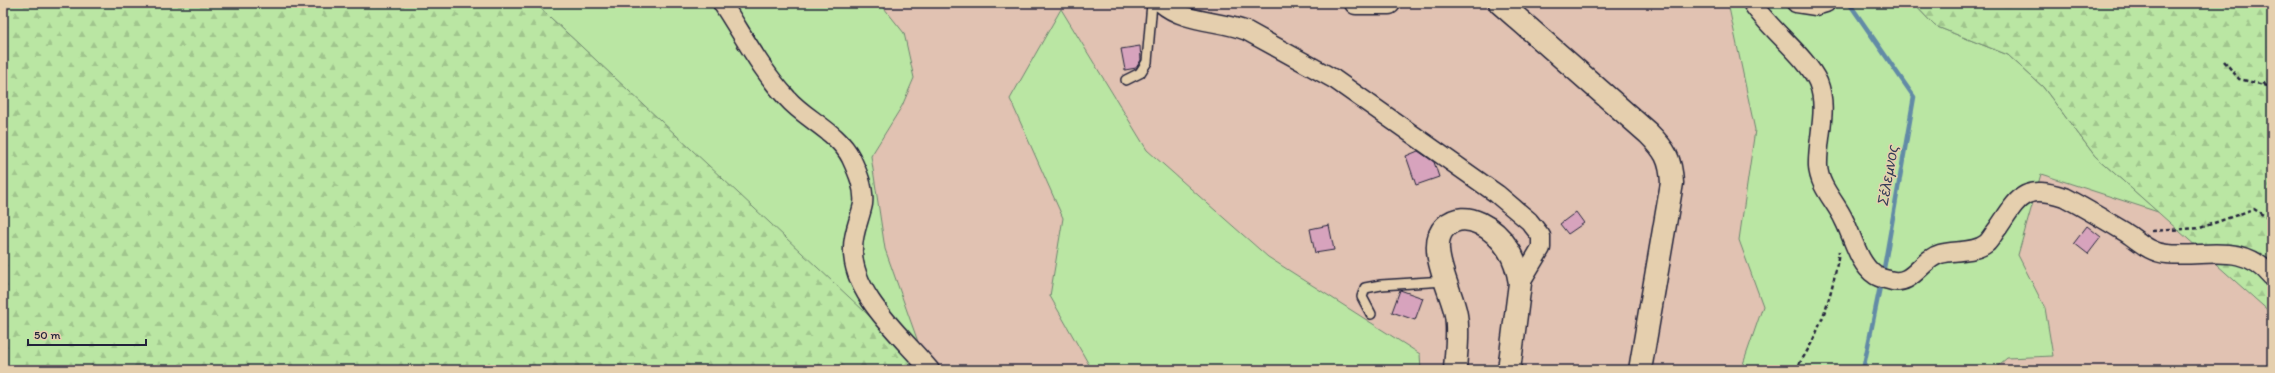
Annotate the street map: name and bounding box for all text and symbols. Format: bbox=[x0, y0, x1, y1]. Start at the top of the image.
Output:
water label: Σέλεμνος bbox=[1874, 143, 1902, 208]
scale bar bbox=[28, 321, 146, 347]
text: 50 m bbox=[34, 328, 60, 342]

